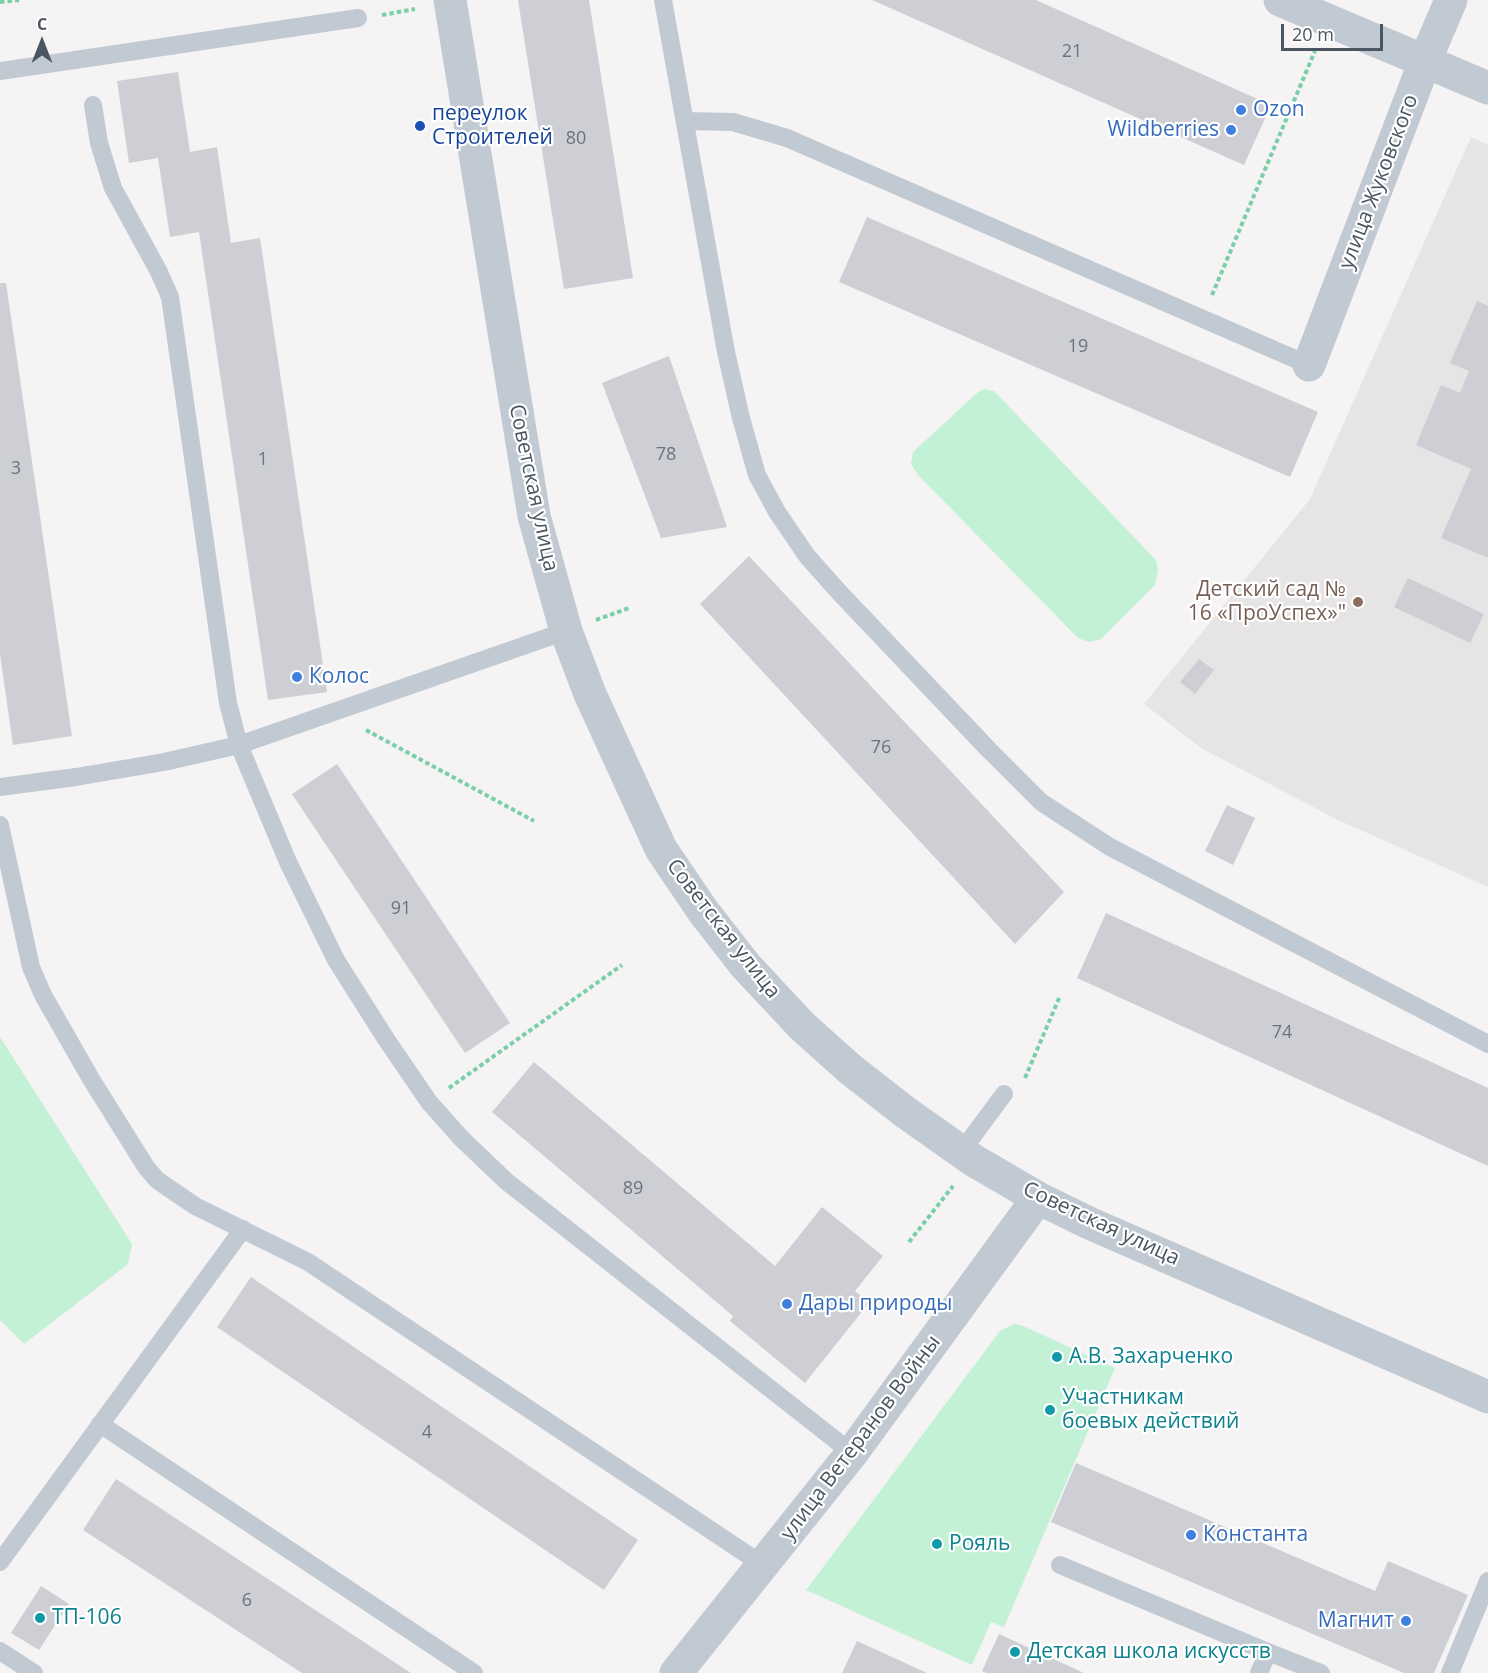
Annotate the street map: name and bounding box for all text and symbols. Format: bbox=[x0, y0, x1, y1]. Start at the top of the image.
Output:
north arrow bbox=[12, 12, 72, 72]
scale bar bbox=[1284, 12, 1386, 50]
text: С bbox=[37, 13, 47, 35]
text: 20 m bbox=[1292, 22, 1334, 46]
house number: 21 bbox=[1062, 41, 1082, 63]
street label: улица Жуковского bbox=[1334, 91, 1424, 273]
place label: Ozon bbox=[1253, 97, 1305, 123]
place label: переулок Строителей bbox=[432, 101, 553, 151]
marker: Ozon bbox=[1234, 103, 1248, 117]
place label: Wildberries bbox=[1107, 117, 1219, 143]
marker: переулок Строителей bbox=[413, 119, 427, 133]
marker: Wildberries bbox=[1224, 123, 1238, 137]
house number: 80 bbox=[566, 128, 586, 150]
house number: 19 bbox=[1068, 336, 1088, 358]
street label: Советская улица bbox=[503, 402, 563, 574]
house number: 78 bbox=[656, 444, 676, 466]
house number: 1 bbox=[258, 449, 268, 471]
house number: 3 bbox=[11, 458, 21, 480]
place label: Детский сад № 16 «ПроУспех»" bbox=[1188, 577, 1346, 627]
marker: Детский сад № 16 «ПроУспех»" bbox=[1351, 595, 1365, 609]
place label: Колос bbox=[309, 664, 369, 690]
marker: Колос bbox=[290, 670, 304, 684]
house number: 76 bbox=[871, 737, 891, 759]
street label: Советская улица bbox=[661, 854, 785, 1004]
house number: 91 bbox=[391, 898, 411, 920]
house number: 74 bbox=[1272, 1022, 1292, 1044]
street label: Советская улица bbox=[1019, 1177, 1183, 1271]
house number: 89 bbox=[623, 1178, 643, 1200]
place label: Дары природы bbox=[799, 1291, 952, 1317]
marker: Дары природы bbox=[780, 1297, 794, 1311]
street label: улица Ветеранов Войны bbox=[776, 1331, 946, 1545]
place label: А.В. Захарченко bbox=[1069, 1344, 1233, 1370]
marker: А.В. Захарченко bbox=[1050, 1350, 1064, 1364]
place label: Участникам боевых действий bbox=[1062, 1385, 1239, 1435]
marker: Участникам боевых действий bbox=[1043, 1403, 1057, 1417]
house number: 4 bbox=[422, 1422, 432, 1444]
place label: Константа bbox=[1203, 1522, 1308, 1548]
marker: Константа bbox=[1184, 1528, 1198, 1542]
place label: Рояль bbox=[949, 1531, 1010, 1557]
marker: Рояль bbox=[930, 1537, 944, 1551]
house number: 6 bbox=[242, 1590, 252, 1612]
place label: ТП-106 bbox=[52, 1605, 122, 1631]
place label: Магнит bbox=[1318, 1608, 1394, 1634]
marker: ТП-106 bbox=[33, 1611, 47, 1625]
marker: Магнит bbox=[1399, 1614, 1413, 1628]
place label: Детская школа искусств bbox=[1027, 1639, 1271, 1665]
marker: Детская школа искусств bbox=[1008, 1645, 1022, 1659]

